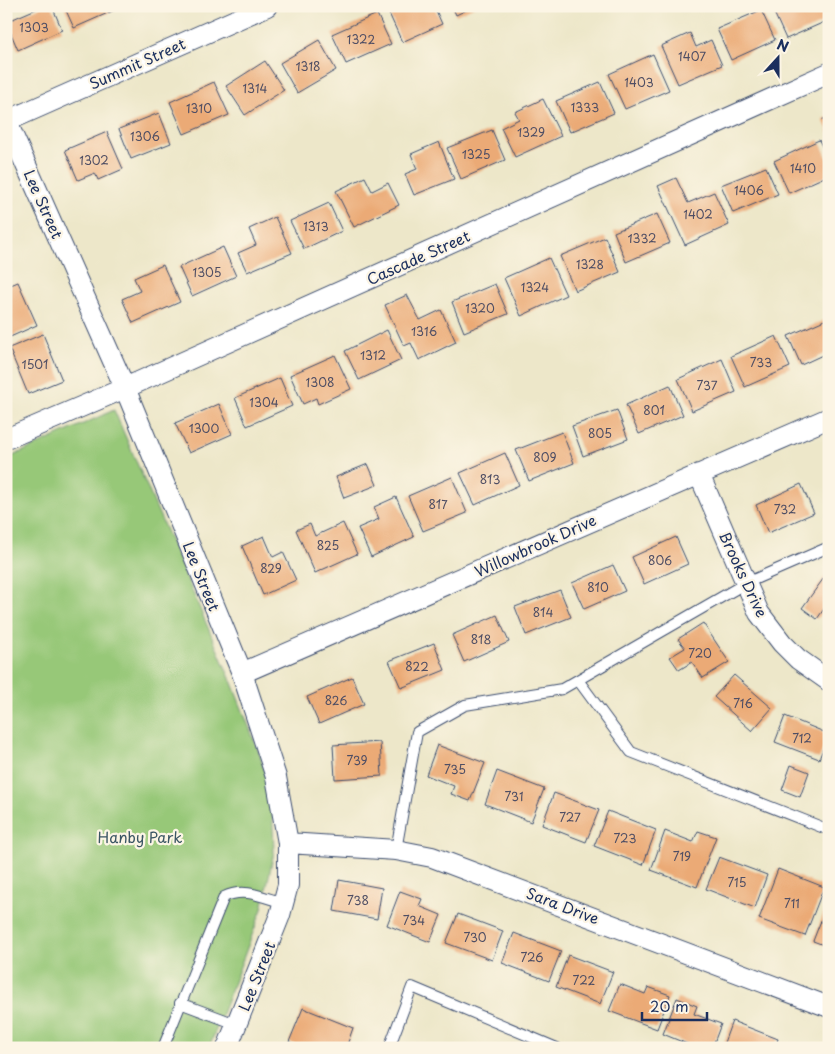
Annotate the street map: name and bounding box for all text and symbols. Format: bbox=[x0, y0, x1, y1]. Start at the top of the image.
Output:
house number: 1303 bbox=[19, 18, 49, 36]
house number: 1322 bbox=[347, 30, 375, 48]
street label: Summit Street bbox=[85, 31, 189, 95]
north arrow bbox=[752, 32, 802, 82]
text: N bbox=[774, 34, 792, 57]
house number: 1407 bbox=[678, 47, 706, 65]
house number: 1318 bbox=[295, 57, 321, 75]
house number: 1403 bbox=[624, 73, 654, 91]
house number: 1314 bbox=[242, 79, 268, 97]
house number: 1333 bbox=[571, 98, 599, 116]
house number: 1310 bbox=[186, 99, 212, 117]
house number: 1329 bbox=[517, 123, 545, 141]
house number: 1306 bbox=[130, 127, 160, 145]
house number: 1325 bbox=[462, 145, 490, 163]
house number: 1302 bbox=[79, 151, 109, 169]
house number: 1410 bbox=[790, 159, 816, 177]
street label: Lee Street bbox=[19, 166, 69, 242]
house number: 1406 bbox=[734, 181, 764, 199]
house number: 1402 bbox=[683, 205, 713, 223]
house number: 1313 bbox=[303, 217, 329, 235]
street label: Cascade Street bbox=[363, 224, 473, 290]
house number: 1332 bbox=[627, 229, 657, 247]
house number: 1328 bbox=[576, 255, 604, 273]
house number: 1305 bbox=[193, 263, 221, 281]
house number: 1324 bbox=[521, 278, 549, 296]
house number: 1320 bbox=[465, 299, 495, 317]
house number: 1316 bbox=[411, 322, 437, 340]
house number: 1312 bbox=[360, 346, 386, 364]
house number: 733 bbox=[750, 353, 772, 371]
house number: 1501 bbox=[22, 355, 48, 373]
house number: 1308 bbox=[306, 373, 334, 391]
house number: 737 bbox=[697, 376, 718, 394]
house number: 1304 bbox=[249, 393, 279, 411]
house number: 801 bbox=[643, 401, 665, 419]
house number: 1300 bbox=[189, 419, 219, 437]
house number: 805 bbox=[588, 424, 612, 442]
house number: 809 bbox=[533, 448, 557, 466]
house number: 813 bbox=[480, 470, 500, 488]
house number: 817 bbox=[428, 495, 448, 513]
house number: 732 bbox=[774, 500, 796, 518]
street label: Willowbrook Drive bbox=[470, 508, 600, 582]
street label: Brooks Drive bbox=[714, 527, 774, 621]
house number: 825 bbox=[317, 536, 339, 554]
street label: Lee Street bbox=[178, 538, 226, 614]
house number: 806 bbox=[648, 551, 672, 569]
house number: 829 bbox=[260, 559, 282, 577]
house number: 810 bbox=[587, 578, 609, 596]
house number: 814 bbox=[533, 603, 553, 621]
house number: 818 bbox=[471, 630, 491, 648]
house number: 720 bbox=[688, 644, 712, 662]
house number: 822 bbox=[405, 657, 429, 675]
house number: 826 bbox=[325, 691, 347, 709]
house number: 716 bbox=[733, 694, 753, 712]
house number: 712 bbox=[792, 729, 812, 747]
house number: 739 bbox=[346, 751, 368, 769]
house number: 735 bbox=[444, 760, 466, 778]
house number: 731 bbox=[504, 787, 524, 805]
house number: 727 bbox=[559, 808, 581, 826]
park label: Hanby Park bbox=[98, 825, 182, 848]
house number: 723 bbox=[613, 829, 637, 847]
house number: 719 bbox=[673, 847, 691, 865]
house number: 715 bbox=[728, 873, 746, 891]
street label: Sara Drive bbox=[523, 881, 603, 929]
house number: 738 bbox=[347, 891, 369, 909]
house number: 711 bbox=[784, 894, 800, 912]
house number: 734 bbox=[403, 911, 425, 929]
house number: 730 bbox=[463, 928, 487, 946]
street label: Lee Street bbox=[232, 938, 280, 1014]
house number: 726 bbox=[520, 948, 544, 966]
house number: 722 bbox=[573, 971, 596, 989]
scale bar bbox=[642, 989, 708, 1021]
text: 20 m bbox=[650, 994, 689, 1017]

